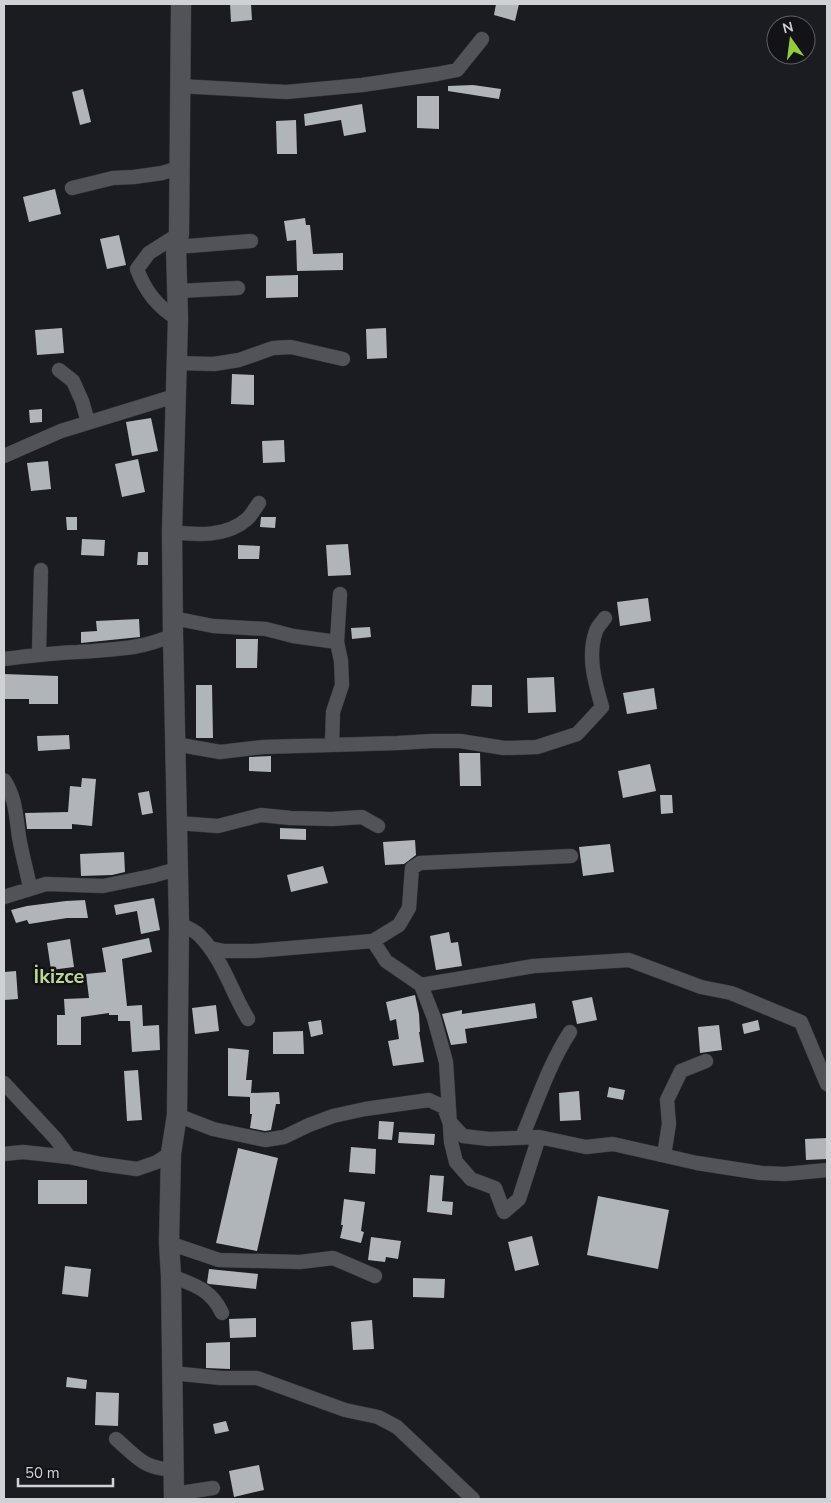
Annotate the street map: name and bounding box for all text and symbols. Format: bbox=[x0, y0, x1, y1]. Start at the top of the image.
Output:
north arrow bbox=[766, 15, 816, 65]
text: N bbox=[781, 17, 795, 38]
district label: İkizce bbox=[34, 963, 85, 990]
scale bar bbox=[18, 1456, 112, 1488]
text: 50 m bbox=[25, 1463, 60, 1483]

